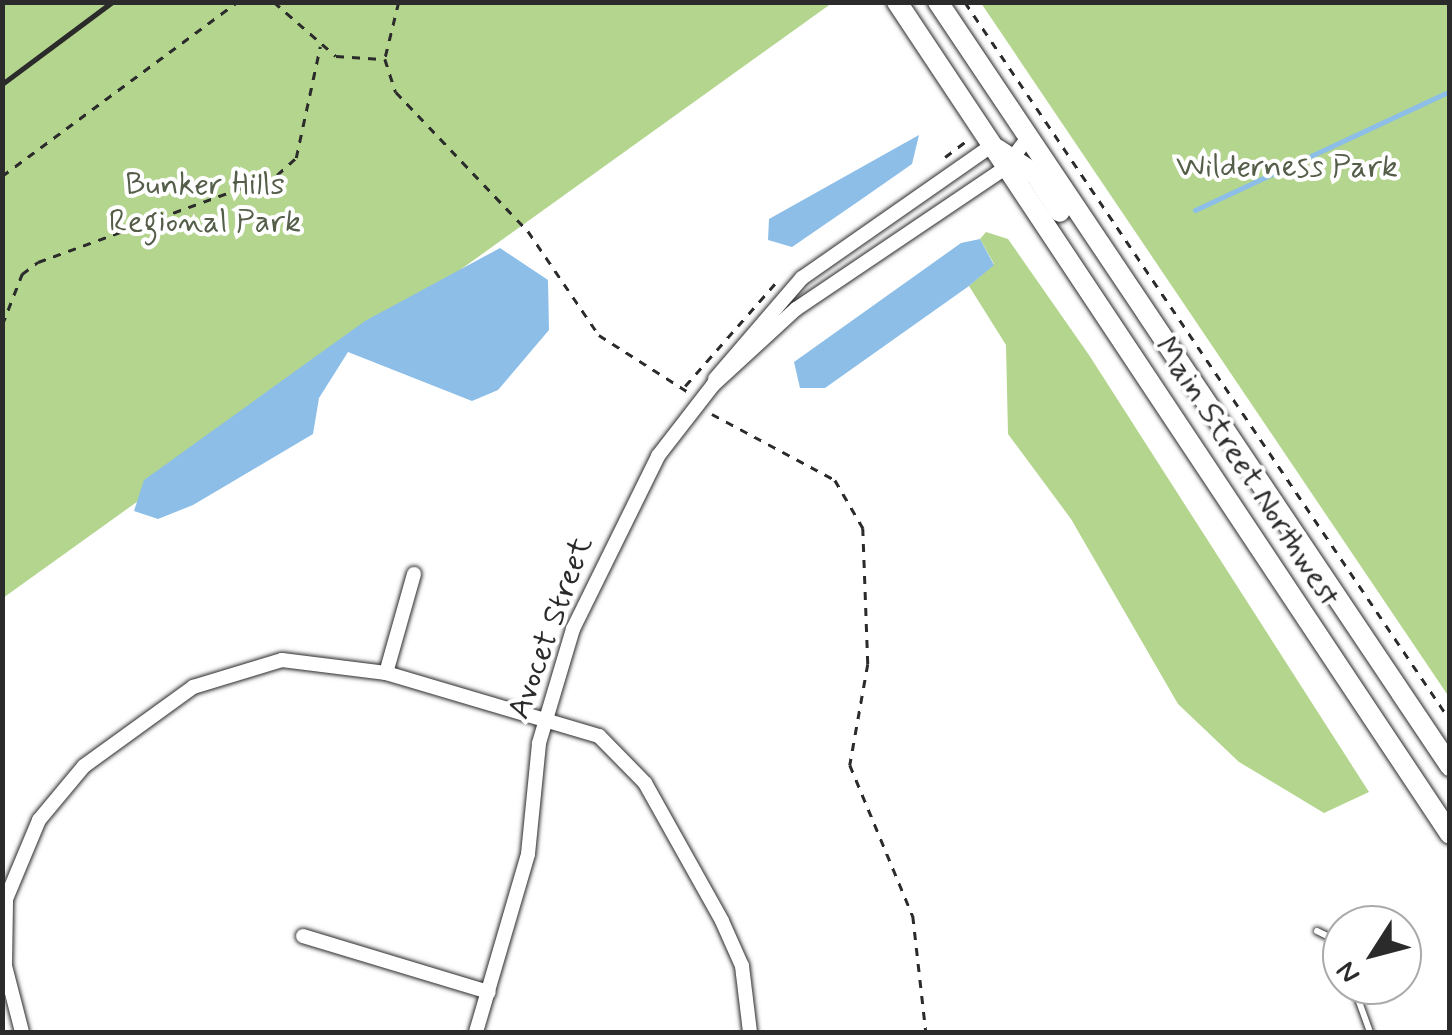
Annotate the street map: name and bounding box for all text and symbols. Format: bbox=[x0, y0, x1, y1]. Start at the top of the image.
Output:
park label: Wilderness Park bbox=[1177, 148, 1397, 186]
park label: Bunker Hills Regional Park bbox=[110, 167, 300, 242]
street label: Main Street Northwest bbox=[1146, 330, 1348, 614]
street label: Avocet Street bbox=[500, 532, 602, 724]
north arrow bbox=[1322, 905, 1422, 1005]
text: N bbox=[1328, 953, 1369, 990]

